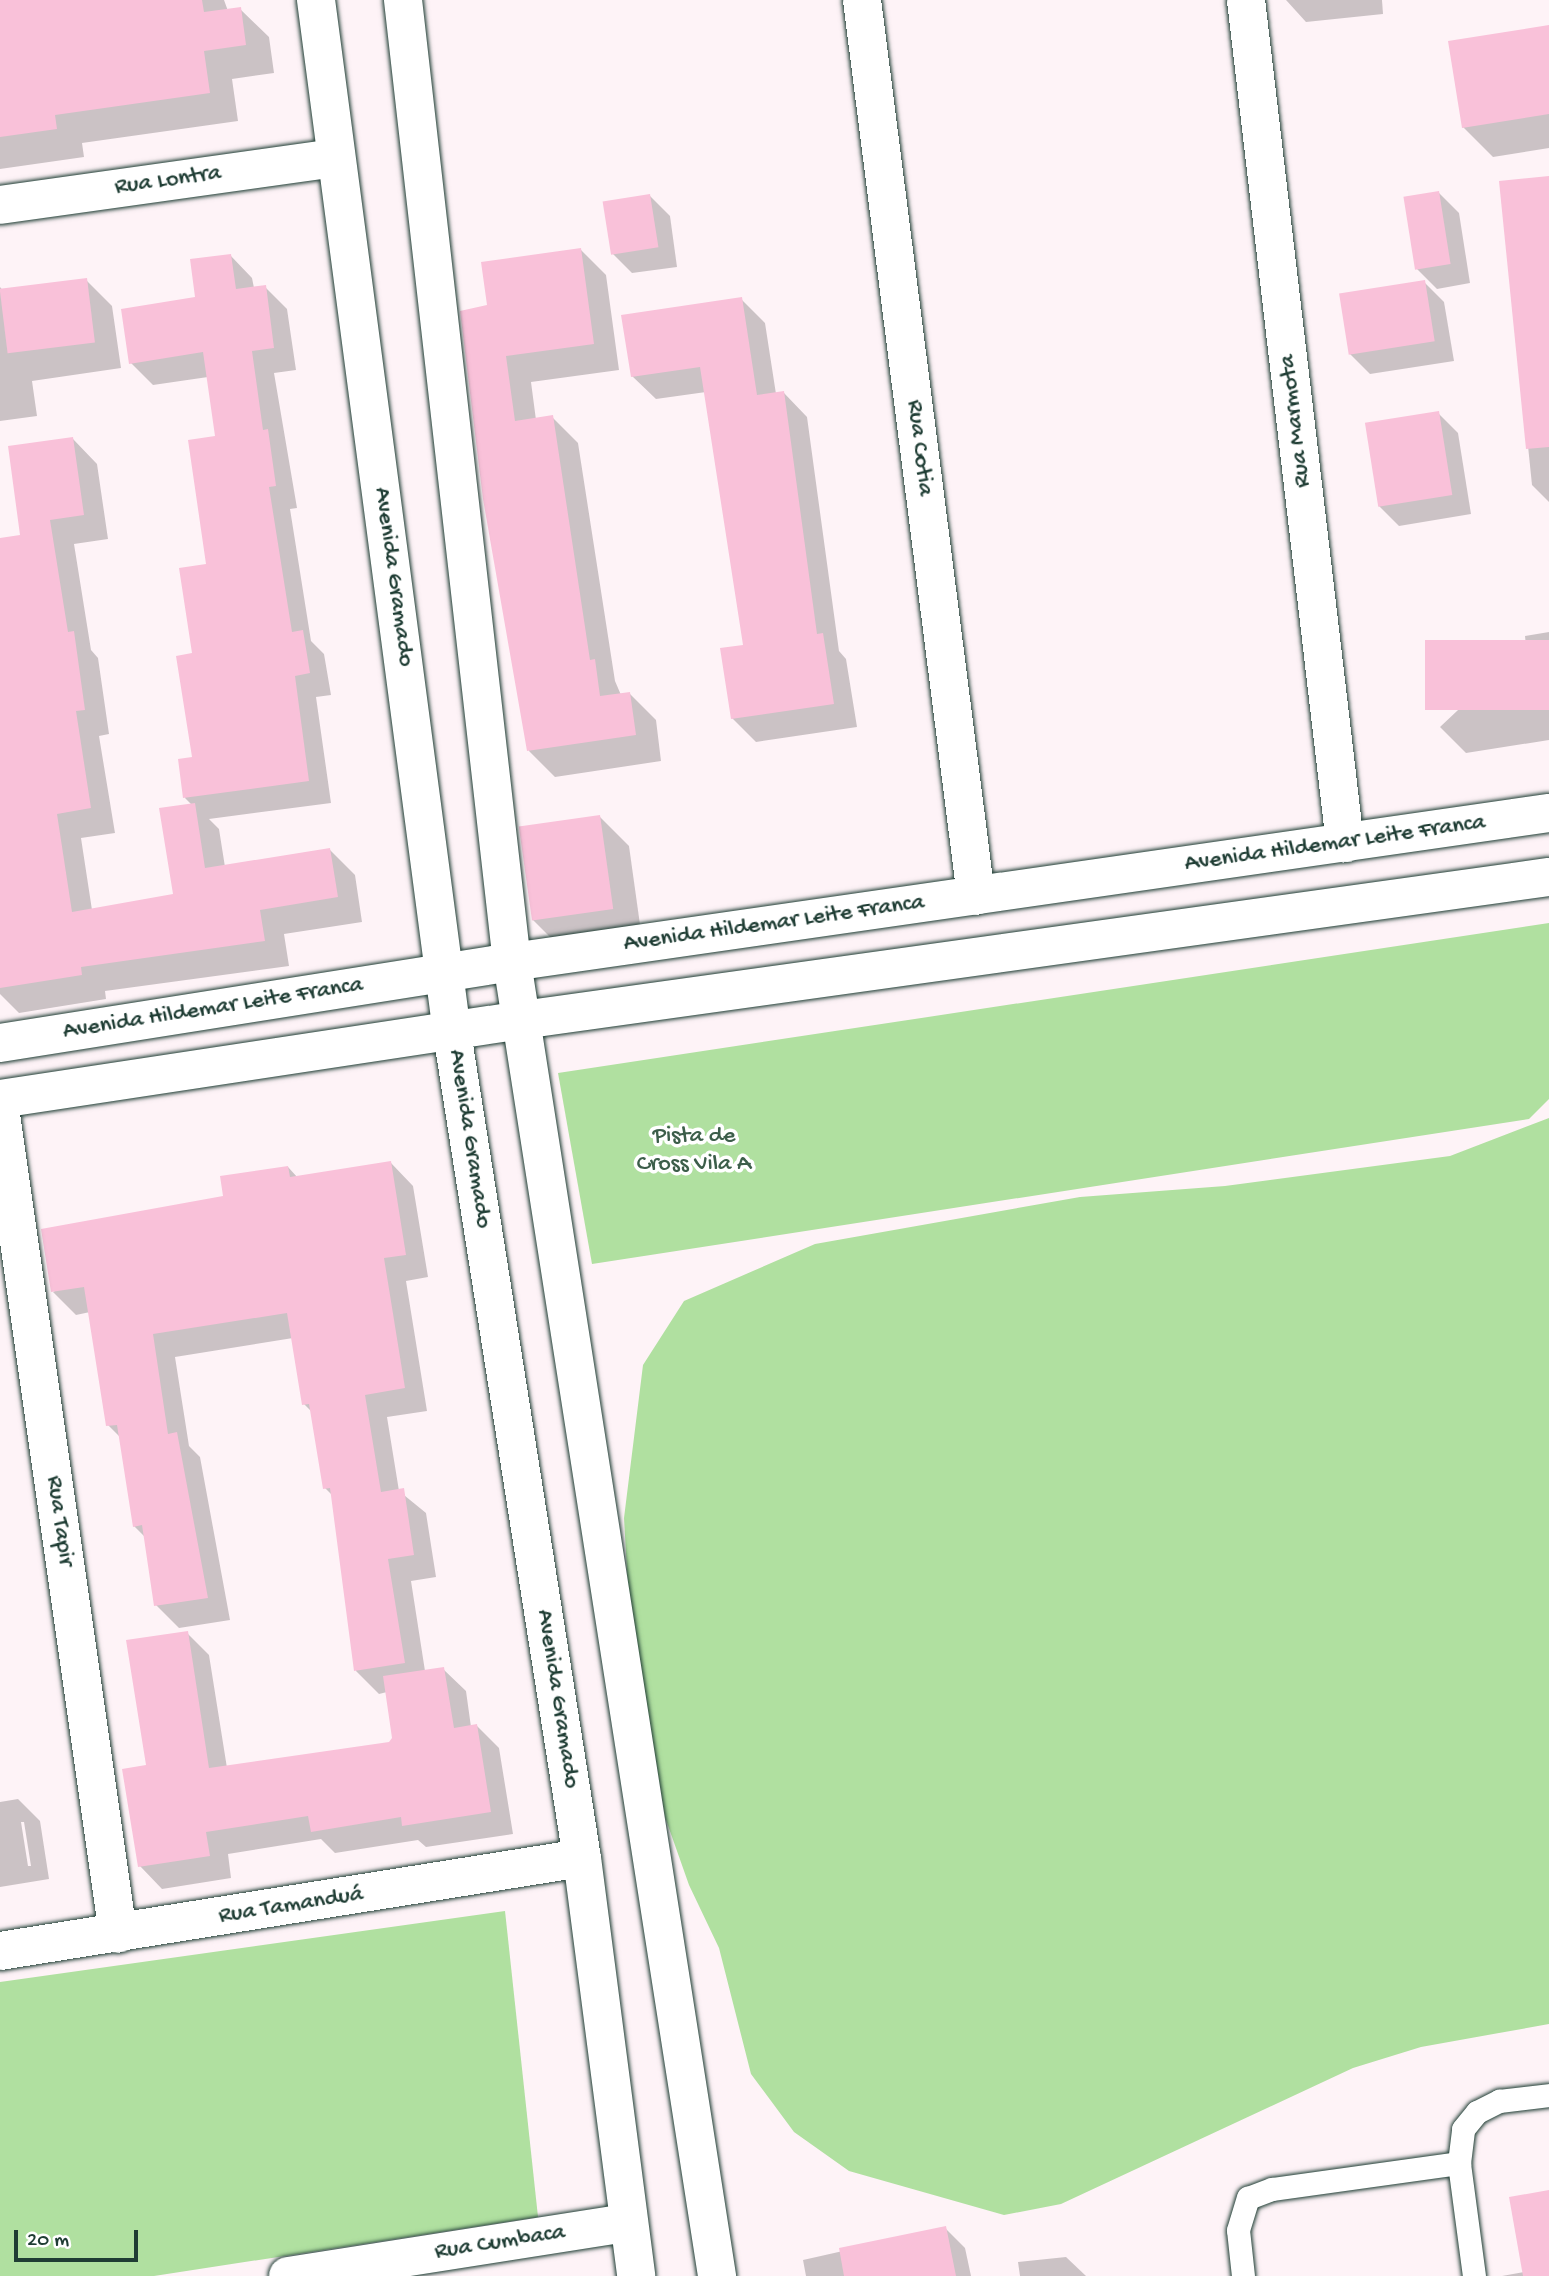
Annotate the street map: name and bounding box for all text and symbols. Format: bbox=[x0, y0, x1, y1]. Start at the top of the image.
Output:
street label: Rua Lontra bbox=[113, 159, 223, 203]
street label: Rua Marmota bbox=[1274, 353, 1318, 489]
street label: Rua Cotia bbox=[899, 398, 939, 498]
street label: Avenida Gramado bbox=[366, 486, 420, 668]
street label: Avenida Hildemar Leite Franca bbox=[1183, 809, 1487, 879]
street label: Avenida Hildemar Leite Franca bbox=[622, 889, 926, 959]
street label: Avenida Hildemar Leite Franca bbox=[61, 971, 365, 1047]
street label: Avenida Gramado bbox=[441, 1048, 497, 1230]
park label: Pista de Cross Vila A bbox=[637, 1123, 751, 1179]
street label: Rua Tapir bbox=[38, 1474, 80, 1568]
street label: Avenida Gramado bbox=[529, 1608, 585, 1790]
street label: Rua Tamanduá bbox=[217, 1880, 365, 1932]
scale bar bbox=[18, 2216, 142, 2260]
street label: Rua Cumbaca bbox=[433, 2218, 567, 2268]
text: 20 m bbox=[27, 2229, 69, 2254]

